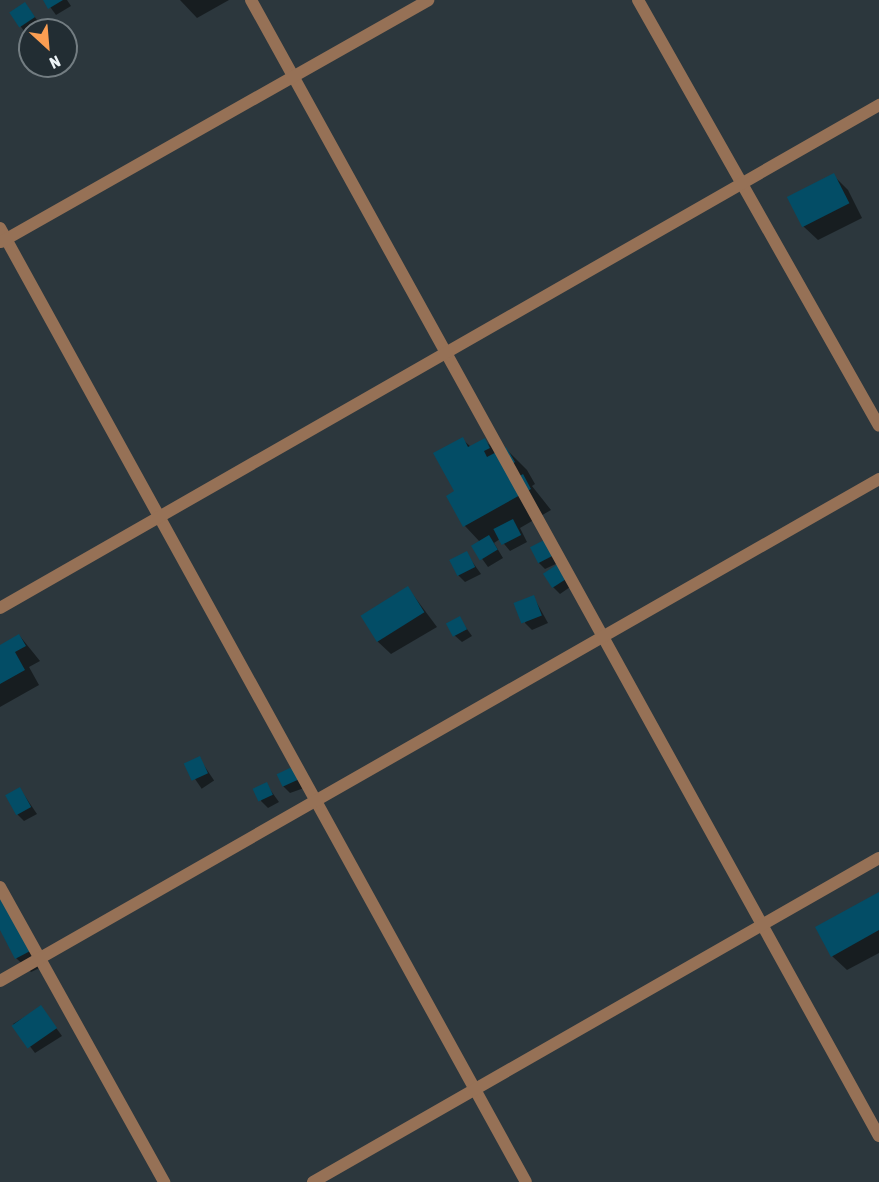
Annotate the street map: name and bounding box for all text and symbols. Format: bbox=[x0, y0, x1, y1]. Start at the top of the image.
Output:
north arrow bbox=[18, 18, 78, 78]
text: N bbox=[47, 52, 63, 73]

